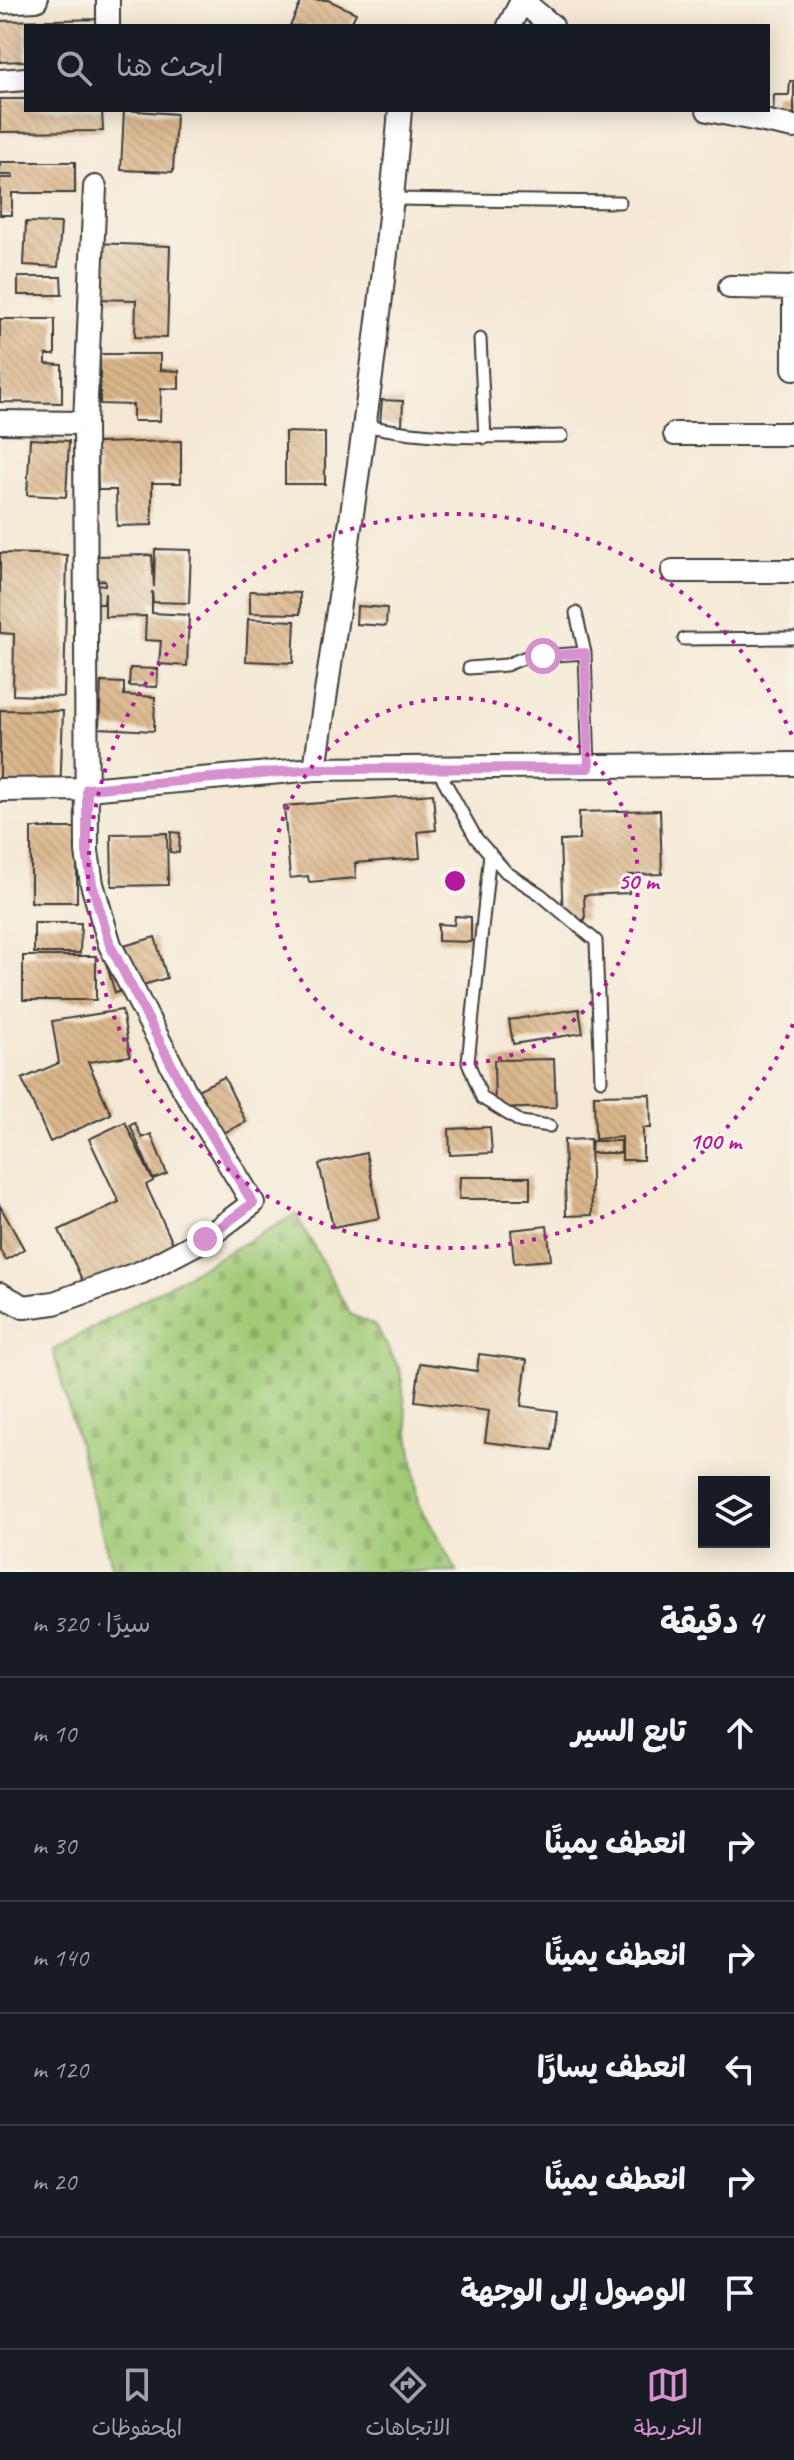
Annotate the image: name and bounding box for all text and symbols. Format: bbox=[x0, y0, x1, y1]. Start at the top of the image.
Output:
search box bbox=[24, 24, 770, 112]
icon: search bbox=[52, 46, 96, 90]
text: ابحث هنا bbox=[116, 47, 224, 85]
route start bbox=[525, 638, 561, 674]
text: 50 m bbox=[618, 866, 661, 896]
centre of rings bbox=[441, 867, 469, 895]
text: 100 m bbox=[689, 1126, 743, 1156]
route end bbox=[187, 1221, 223, 1257]
map controls bbox=[698, 1476, 770, 1548]
button: layers bbox=[698, 1476, 770, 1548]
text: 4 دقيقة bbox=[660, 1600, 762, 1643]
text: سيرًا · 320 m bbox=[32, 1607, 151, 1640]
icon: ahead bbox=[718, 1711, 762, 1755]
text: تابع السير bbox=[572, 1712, 686, 1750]
text: 10 m bbox=[32, 1717, 76, 1750]
icon: right bbox=[718, 1823, 762, 1867]
text: انعطف يمينًا bbox=[545, 1824, 686, 1862]
text: 30 m bbox=[32, 1829, 76, 1862]
icon: right bbox=[718, 1935, 762, 1979]
text: انعطف يمينًا bbox=[545, 1936, 686, 1974]
text: 140 m bbox=[32, 1941, 88, 1974]
icon: left bbox=[718, 2047, 762, 2091]
text: انعطف يسارًا bbox=[537, 2048, 686, 2086]
text: 120 m bbox=[32, 2053, 88, 2086]
icon: right bbox=[718, 2159, 762, 2203]
text: انعطف يمينًا bbox=[545, 2160, 686, 2198]
text: 20 m bbox=[32, 2165, 76, 2198]
icon: arrive bbox=[718, 2271, 762, 2315]
text: الوصول إلى الوجهة bbox=[461, 2272, 686, 2310]
tab: المحفوظات bbox=[92, 2363, 182, 2447]
tab: الاتجاهات bbox=[366, 2363, 450, 2447]
tab: الخريطة bbox=[634, 2363, 702, 2447]

